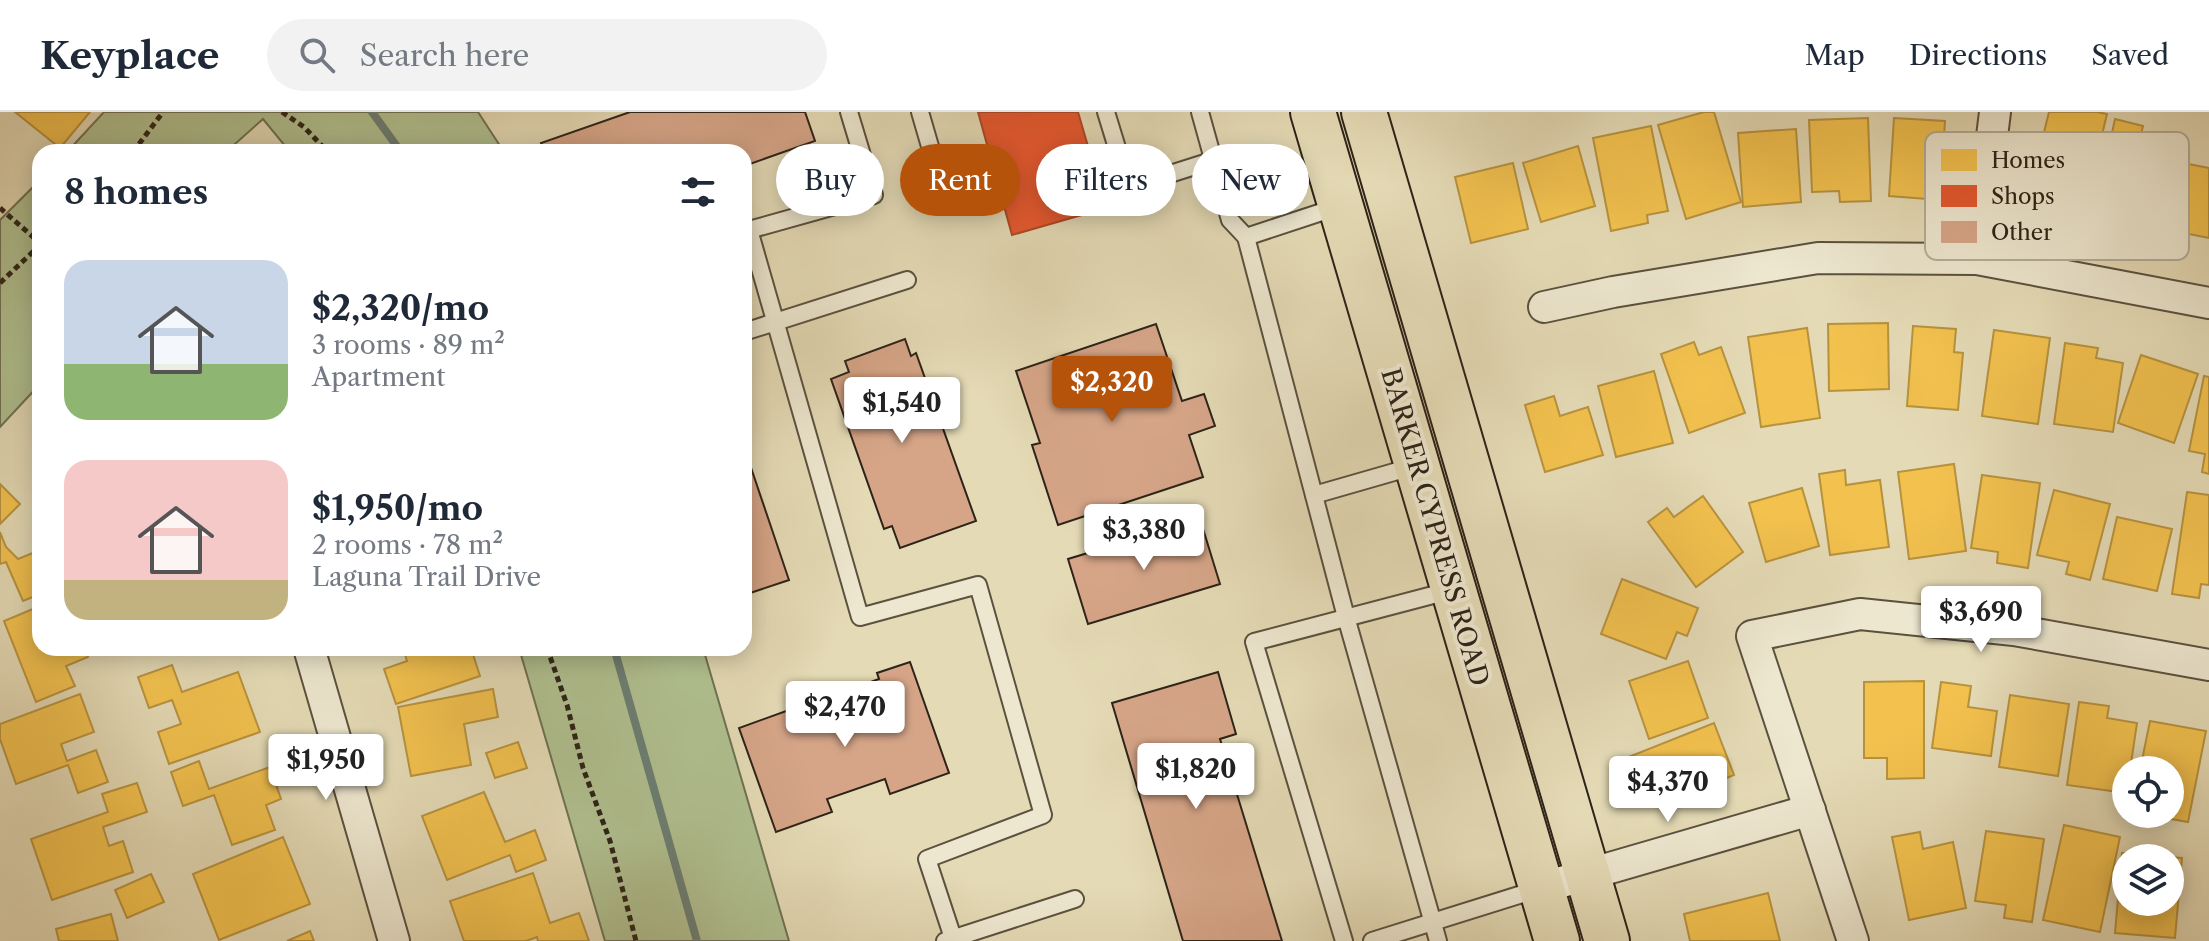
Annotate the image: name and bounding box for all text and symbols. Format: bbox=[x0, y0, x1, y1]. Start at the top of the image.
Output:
search box bbox=[267, 19, 827, 91]
text: Keyplace bbox=[40, 32, 219, 79]
icon: search bbox=[295, 33, 339, 77]
text: Search here bbox=[359, 37, 529, 74]
text: Map bbox=[1805, 38, 1865, 72]
text: Directions bbox=[1909, 38, 2047, 72]
text: Saved bbox=[2091, 38, 2169, 72]
legend bbox=[1925, 132, 2189, 260]
chip: Buy bbox=[776, 144, 884, 216]
chip: Rent bbox=[900, 144, 1020, 216]
chip: Filters bbox=[1036, 144, 1176, 216]
chip: New bbox=[1192, 144, 1309, 216]
text: Homes bbox=[1991, 147, 2065, 174]
icon: filters bbox=[676, 170, 720, 214]
text: 8 homes bbox=[64, 171, 208, 213]
text: Shops bbox=[1991, 183, 2055, 210]
text: Other bbox=[1991, 219, 2052, 246]
text: $2,320/mo bbox=[312, 287, 489, 329]
icon: home bbox=[128, 292, 224, 388]
text: 3 rooms · 89 m² bbox=[312, 329, 505, 361]
pin: $2,320 bbox=[1047, 356, 1177, 424]
text: Apartment bbox=[312, 361, 445, 393]
street label: BARKER CYPRESS ROAD bbox=[1374, 364, 1496, 690]
text: $2,320 bbox=[1070, 366, 1154, 398]
pin: $1,540 bbox=[837, 377, 967, 445]
text: $1,540 bbox=[862, 387, 942, 419]
text: $1,950/mo bbox=[312, 487, 483, 529]
icon: home bbox=[128, 492, 224, 588]
pin: $3,380 bbox=[1079, 504, 1209, 572]
text: $3,380 bbox=[1102, 514, 1186, 546]
text: 2 rooms · 78 m² bbox=[312, 529, 503, 561]
text: Laguna Trail Drive bbox=[312, 561, 541, 593]
pin: $3,690 bbox=[1916, 586, 2046, 654]
text: $3,690 bbox=[1939, 596, 2023, 628]
pin: $2,470 bbox=[780, 681, 910, 749]
text: $2,470 bbox=[804, 691, 886, 723]
pin: $1,950 bbox=[261, 734, 391, 802]
pin: $1,820 bbox=[1131, 743, 1261, 811]
text: $1,950 bbox=[286, 744, 366, 776]
text: $1,820 bbox=[1155, 753, 1237, 785]
pin: $4,370 bbox=[1603, 756, 1733, 824]
map controls bbox=[2112, 756, 2184, 916]
button: locate bbox=[2112, 756, 2184, 828]
text: $4,370 bbox=[1627, 766, 1709, 798]
button: layers bbox=[2112, 844, 2184, 916]

